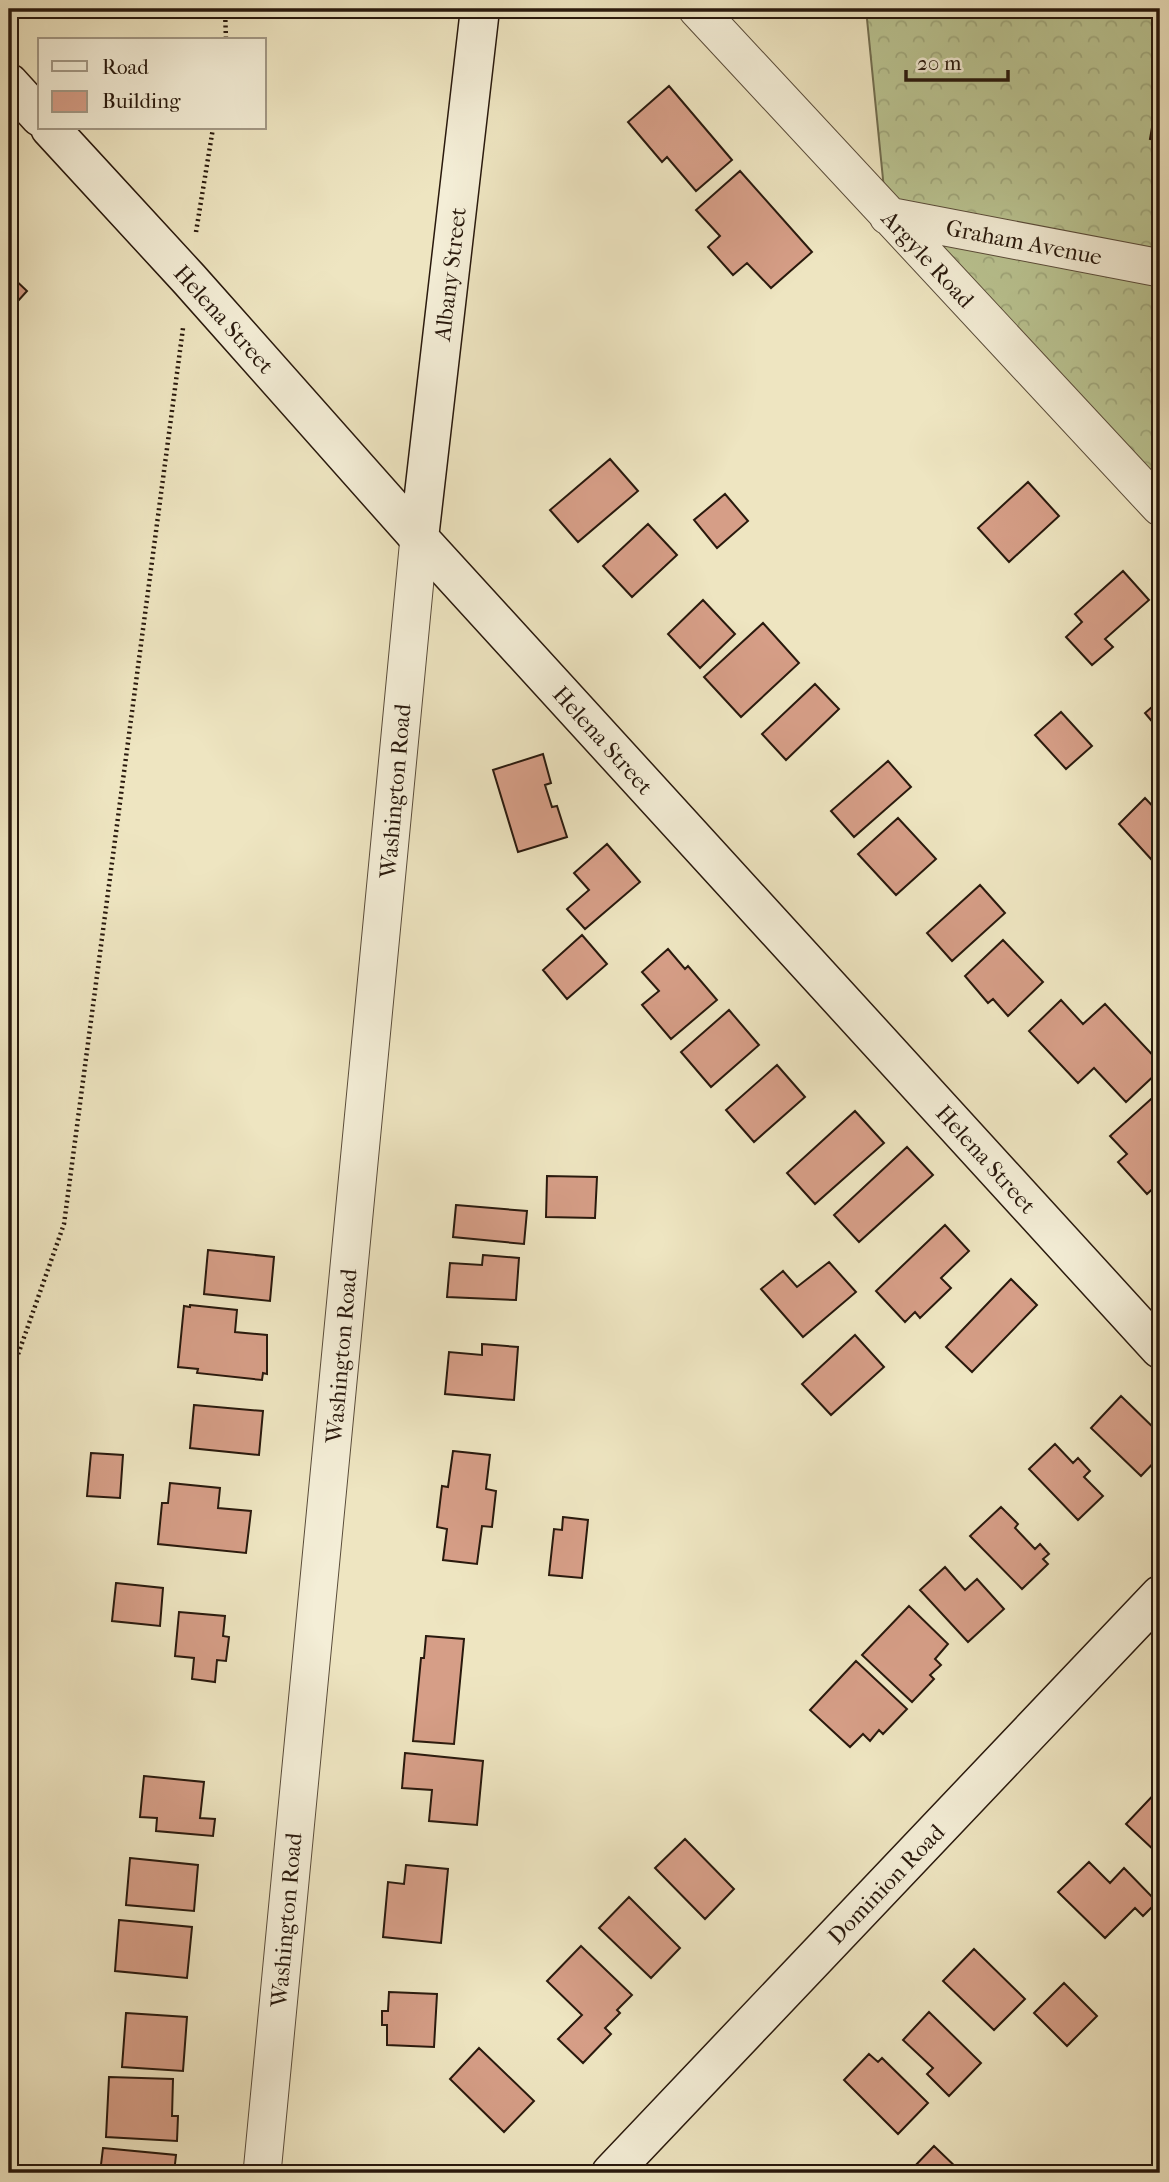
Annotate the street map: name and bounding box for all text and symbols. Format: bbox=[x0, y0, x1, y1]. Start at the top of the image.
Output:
legend bbox=[38, 38, 266, 130]
scale bar bbox=[906, 38, 1008, 82]
text: 20 m bbox=[917, 51, 962, 75]
text: Road bbox=[102, 55, 149, 79]
text: Building bbox=[102, 89, 181, 113]
street label: Argyle Road bbox=[875, 204, 980, 314]
street label: Albany Street bbox=[429, 206, 472, 343]
street label: Graham Avenue bbox=[944, 214, 1104, 271]
street label: Helena Street bbox=[168, 260, 279, 379]
street label: Helena Street bbox=[547, 681, 658, 800]
street label: Washington Road bbox=[374, 702, 417, 880]
street label: Helena Street bbox=[930, 1100, 1041, 1219]
street label: Washington Road bbox=[320, 1267, 363, 1445]
street label: Dominion Road bbox=[822, 1819, 951, 1950]
street label: Washington Road bbox=[265, 1831, 308, 2009]

